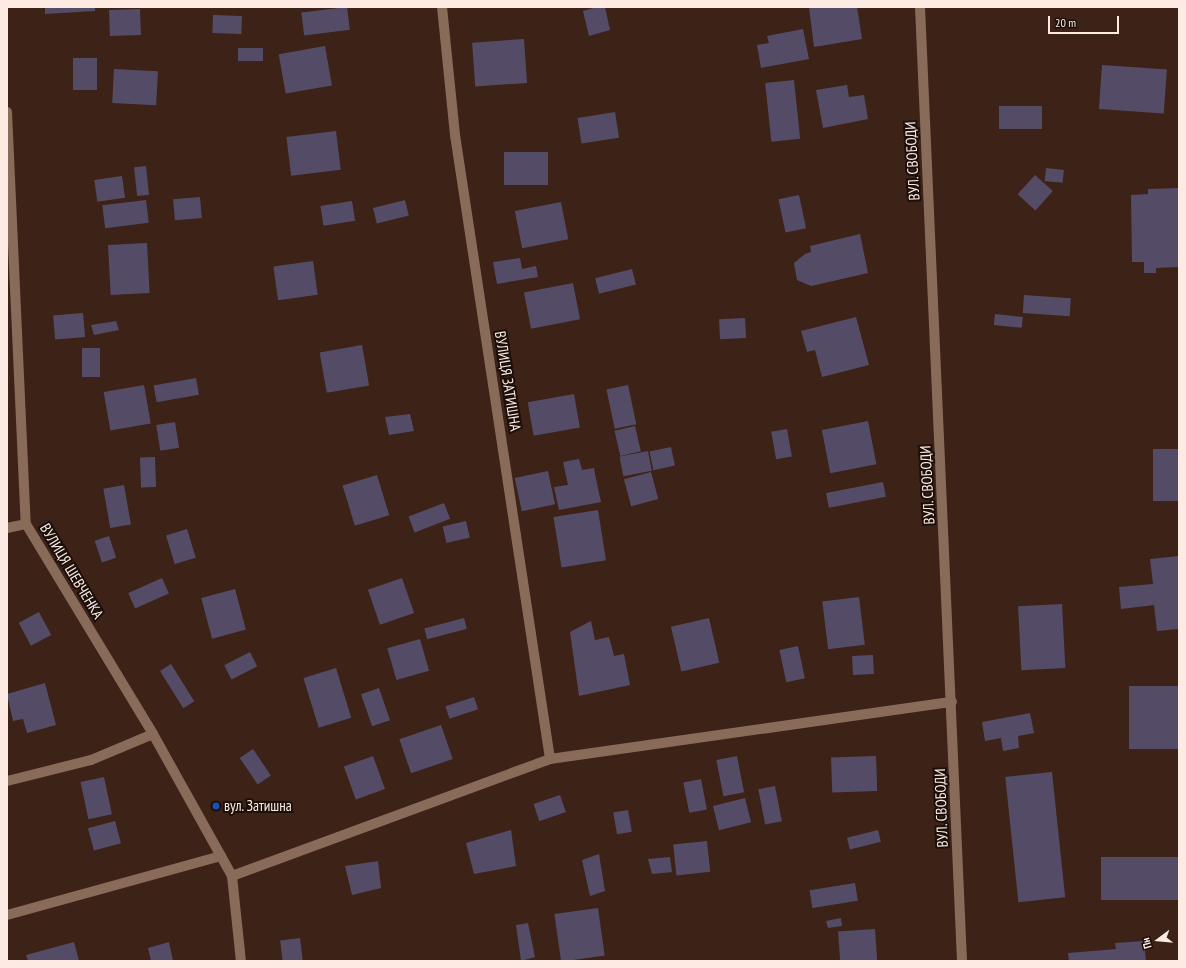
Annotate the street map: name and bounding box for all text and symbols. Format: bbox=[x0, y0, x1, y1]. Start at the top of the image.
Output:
scale bar bbox=[1050, 8, 1121, 34]
text: 20 m bbox=[1055, 15, 1076, 30]
street label: ВУЛ. СВОБОДИ bbox=[901, 121, 923, 201]
street label: ВУЛИЦЯ ЗАТИШНА bbox=[491, 330, 525, 432]
street label: ВУЛ. СВОБОДИ bbox=[916, 445, 938, 525]
street label: ВУЛИЦЯ ШЕВЧЕНКА bbox=[36, 520, 108, 622]
street label: ВУЛ. СВОБОДИ bbox=[931, 768, 951, 848]
place label: вул. Затишна bbox=[224, 797, 293, 815]
marker: вул. Затишна bbox=[211, 801, 221, 811]
north arrow bbox=[1138, 920, 1178, 960]
text: Пн bbox=[1138, 936, 1155, 950]

